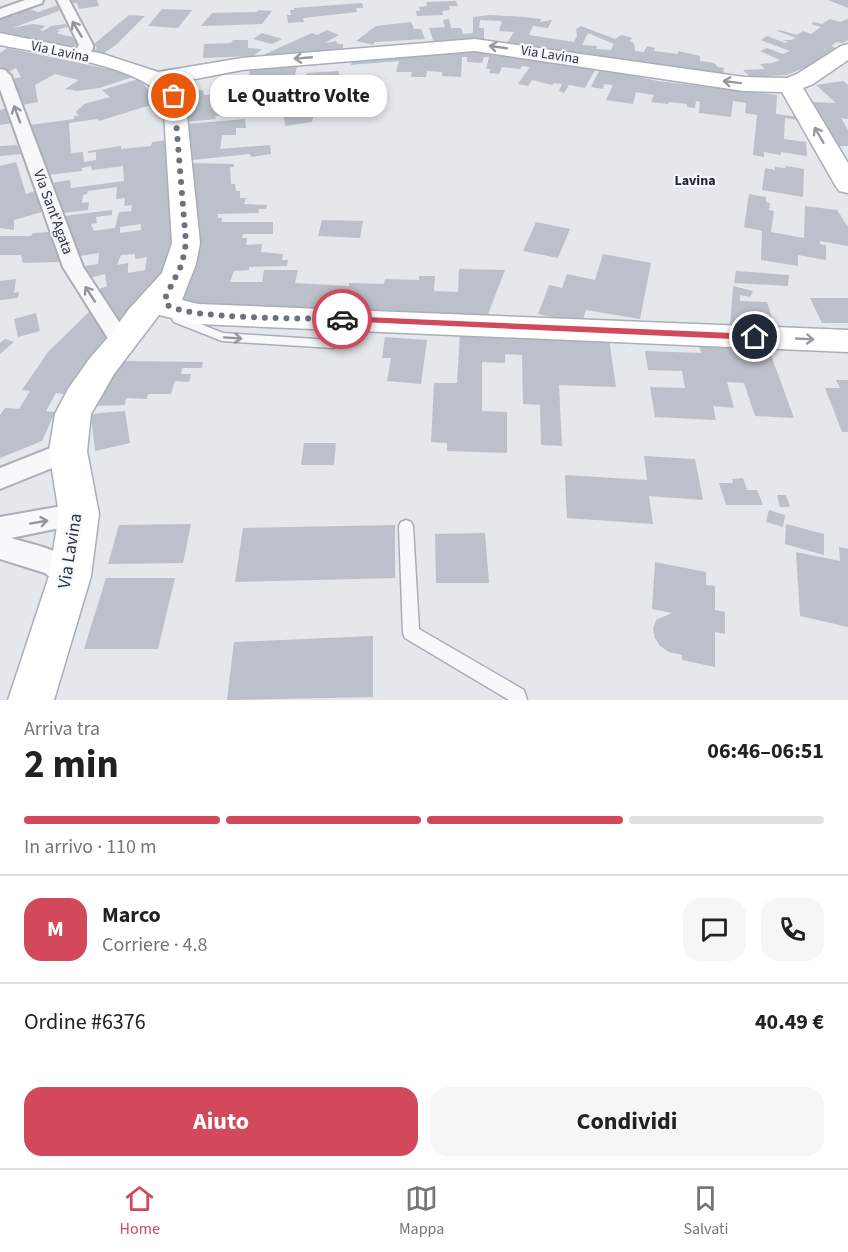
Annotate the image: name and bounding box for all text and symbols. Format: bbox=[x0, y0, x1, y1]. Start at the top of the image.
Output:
one-way arrow bbox=[71, 21, 83, 38]
street label: Via Lavina bbox=[29, 36, 91, 68]
street label: Via Lavina bbox=[519, 41, 581, 69]
one-way arrow bbox=[488, 42, 508, 53]
one-way arrow bbox=[294, 53, 314, 64]
pin bbox=[148, 70, 199, 121]
callout: Le Quattro Volte bbox=[210, 75, 387, 117]
one-way arrow bbox=[722, 77, 742, 88]
icon: bag bbox=[157, 79, 190, 112]
text: Le Quattro Volte bbox=[227, 82, 370, 110]
one-way arrow bbox=[11, 105, 22, 124]
one-way arrow bbox=[813, 127, 825, 144]
street label: Via Sant'Agata bbox=[28, 167, 78, 257]
district label: Lavina bbox=[674, 171, 716, 191]
one-way arrow bbox=[84, 285, 97, 302]
courier bbox=[312, 289, 372, 349]
icon: car bbox=[326, 303, 359, 336]
pin bbox=[729, 311, 780, 362]
icon: home bbox=[738, 320, 771, 353]
one-way arrow bbox=[222, 332, 242, 343]
one-way arrow bbox=[794, 334, 814, 345]
street label: Via Lavina bbox=[52, 512, 88, 590]
one-way arrow bbox=[29, 516, 49, 527]
text: Arriva tra bbox=[24, 715, 100, 743]
text: 06:46–06:51 bbox=[707, 735, 824, 767]
text: 2 min bbox=[24, 737, 119, 793]
text: In arrivo · 110 m bbox=[24, 833, 157, 861]
button: chat bbox=[683, 898, 746, 961]
button: phone bbox=[761, 898, 824, 961]
text: Marco bbox=[102, 899, 161, 931]
text: M bbox=[47, 913, 64, 945]
text: Corriere · 4.8 bbox=[102, 931, 207, 959]
text: Ordine #6376 bbox=[24, 1006, 146, 1038]
text: 40.49 € bbox=[755, 1006, 824, 1038]
button: Aiuto bbox=[24, 1087, 418, 1156]
button: Condividi bbox=[430, 1087, 824, 1156]
tab: Home bbox=[120, 1182, 160, 1240]
tab: Mappa bbox=[399, 1182, 444, 1240]
tab: Salvati bbox=[683, 1182, 728, 1240]

